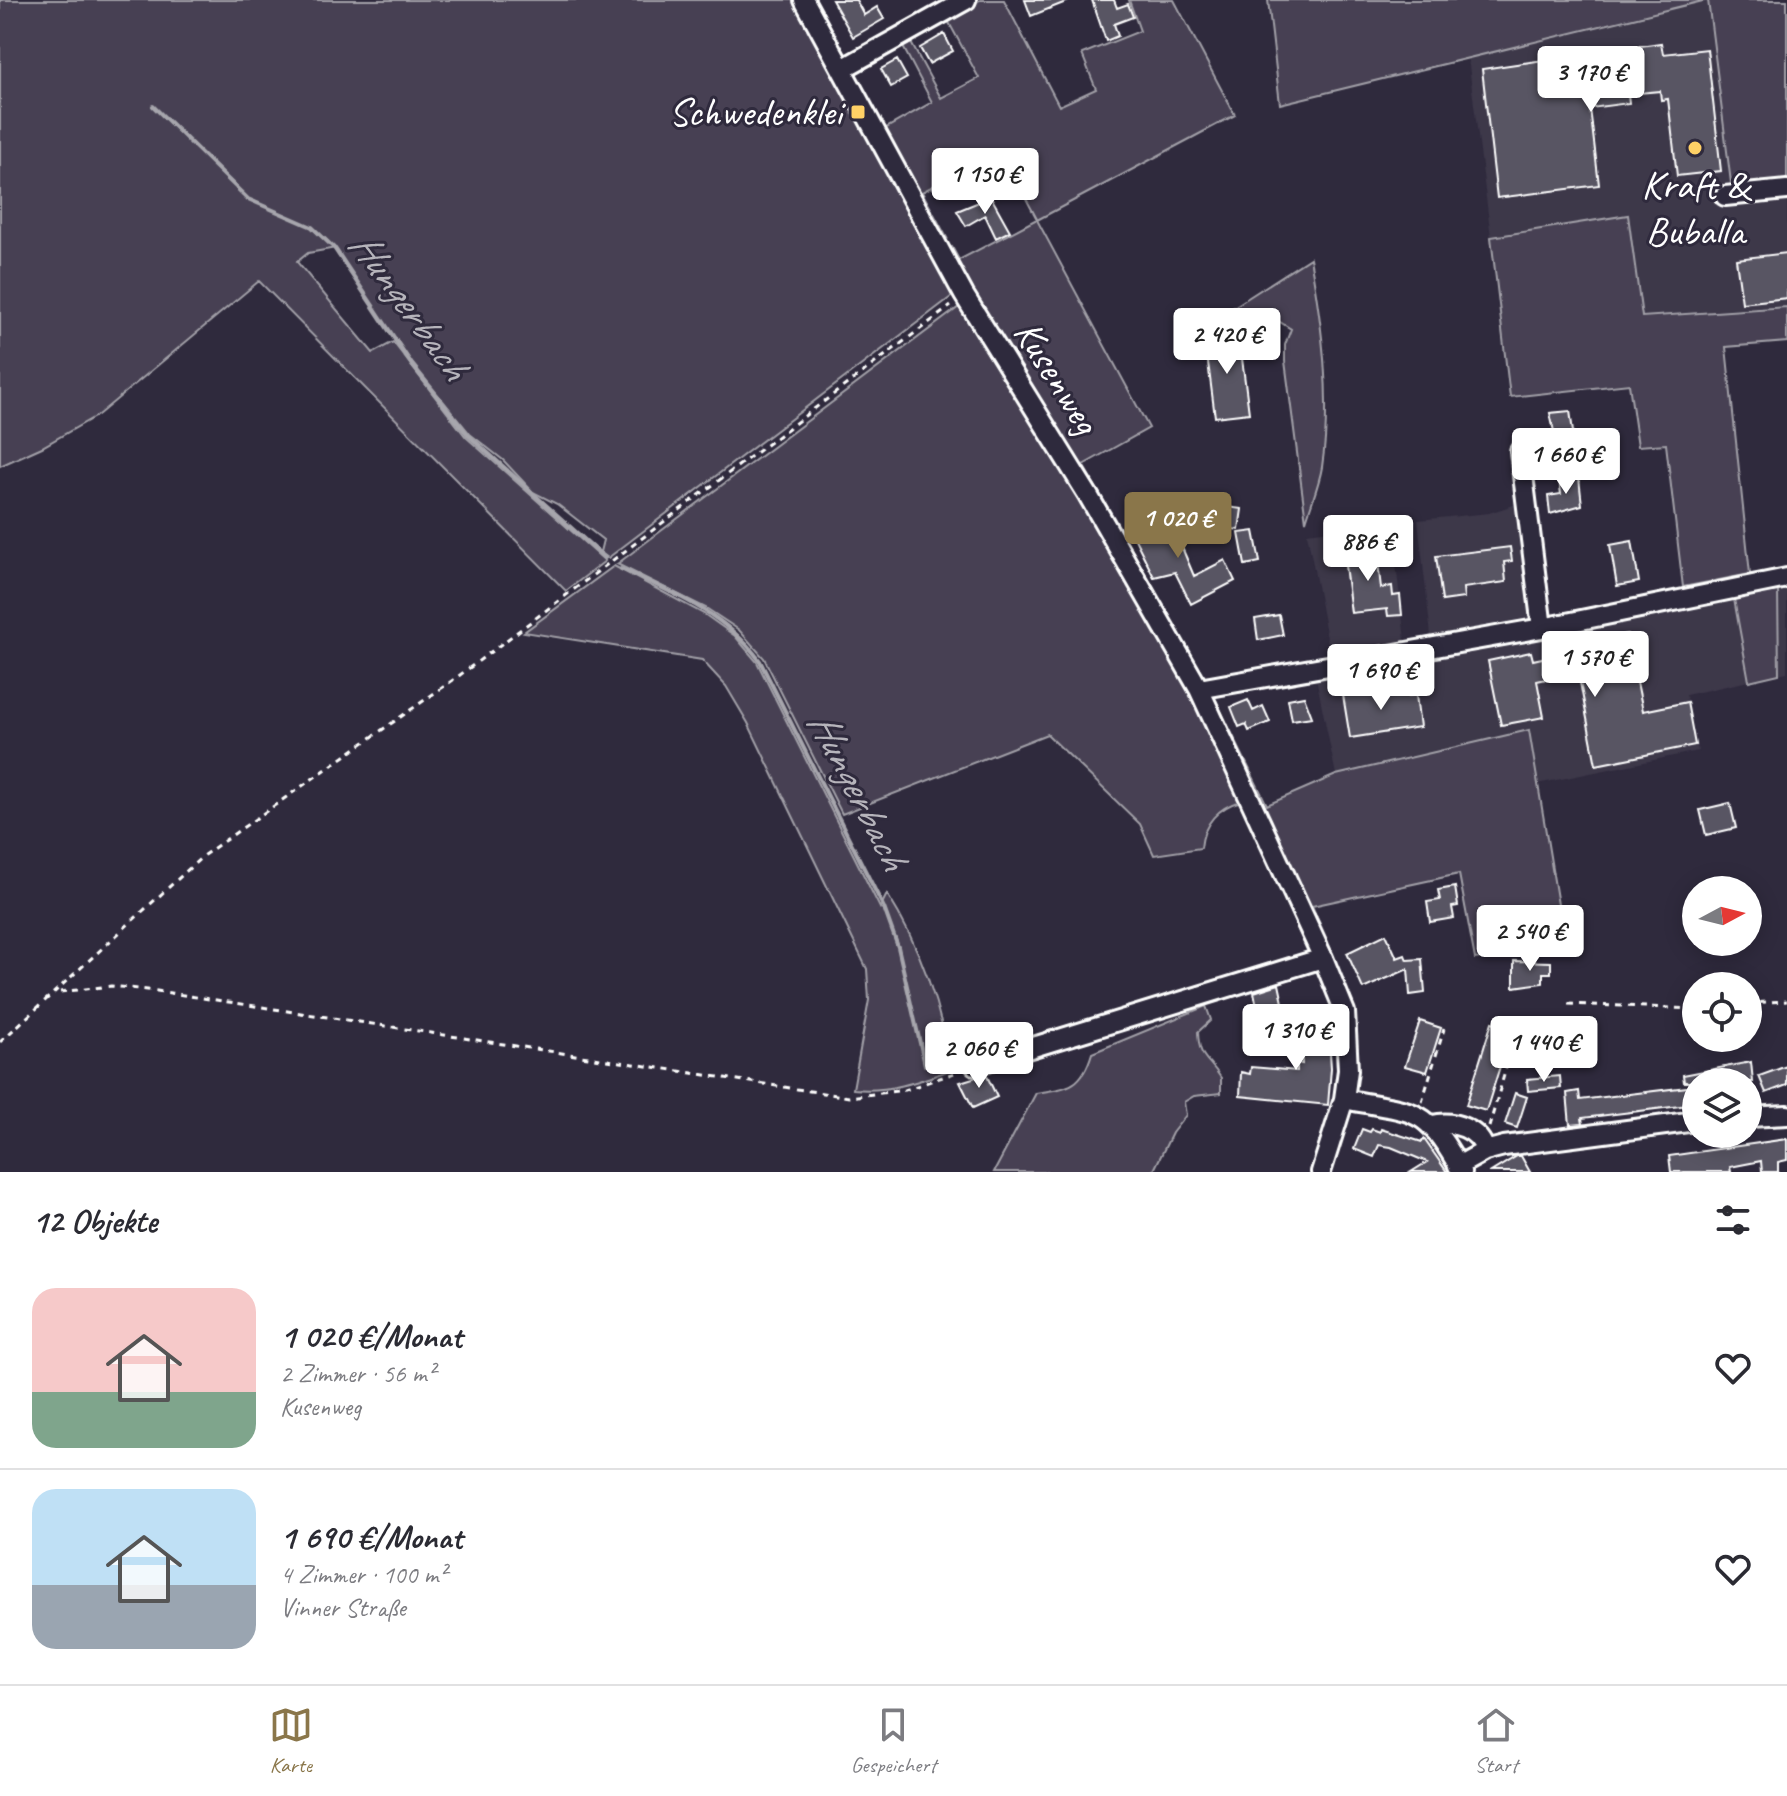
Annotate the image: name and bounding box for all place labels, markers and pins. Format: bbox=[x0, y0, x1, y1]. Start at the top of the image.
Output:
pin: 3 170 € bbox=[1517, 46, 1665, 114]
place label: Schwedenklei bbox=[669, 87, 847, 137]
marker: Schwedenklei bbox=[849, 103, 867, 121]
marker: Kraft & Buballa bbox=[1686, 139, 1704, 157]
pin: 1 150 € bbox=[911, 148, 1059, 216]
place label: Kraft & Buballa bbox=[1641, 160, 1753, 256]
pin: 2 420 € bbox=[1153, 308, 1301, 376]
pin: 1 660 € bbox=[1492, 428, 1640, 496]
pin: 1 020 € bbox=[1104, 492, 1252, 560]
pin: 886 € bbox=[1312, 515, 1424, 583]
pin: 1 570 € bbox=[1521, 631, 1669, 699]
pin: 1 690 € bbox=[1307, 644, 1455, 712]
pin: 2 540 € bbox=[1456, 905, 1604, 973]
pin: 1 310 € bbox=[1222, 1004, 1370, 1072]
pin: 1 440 € bbox=[1470, 1016, 1618, 1084]
pin: 2 060 € bbox=[905, 1022, 1053, 1090]

